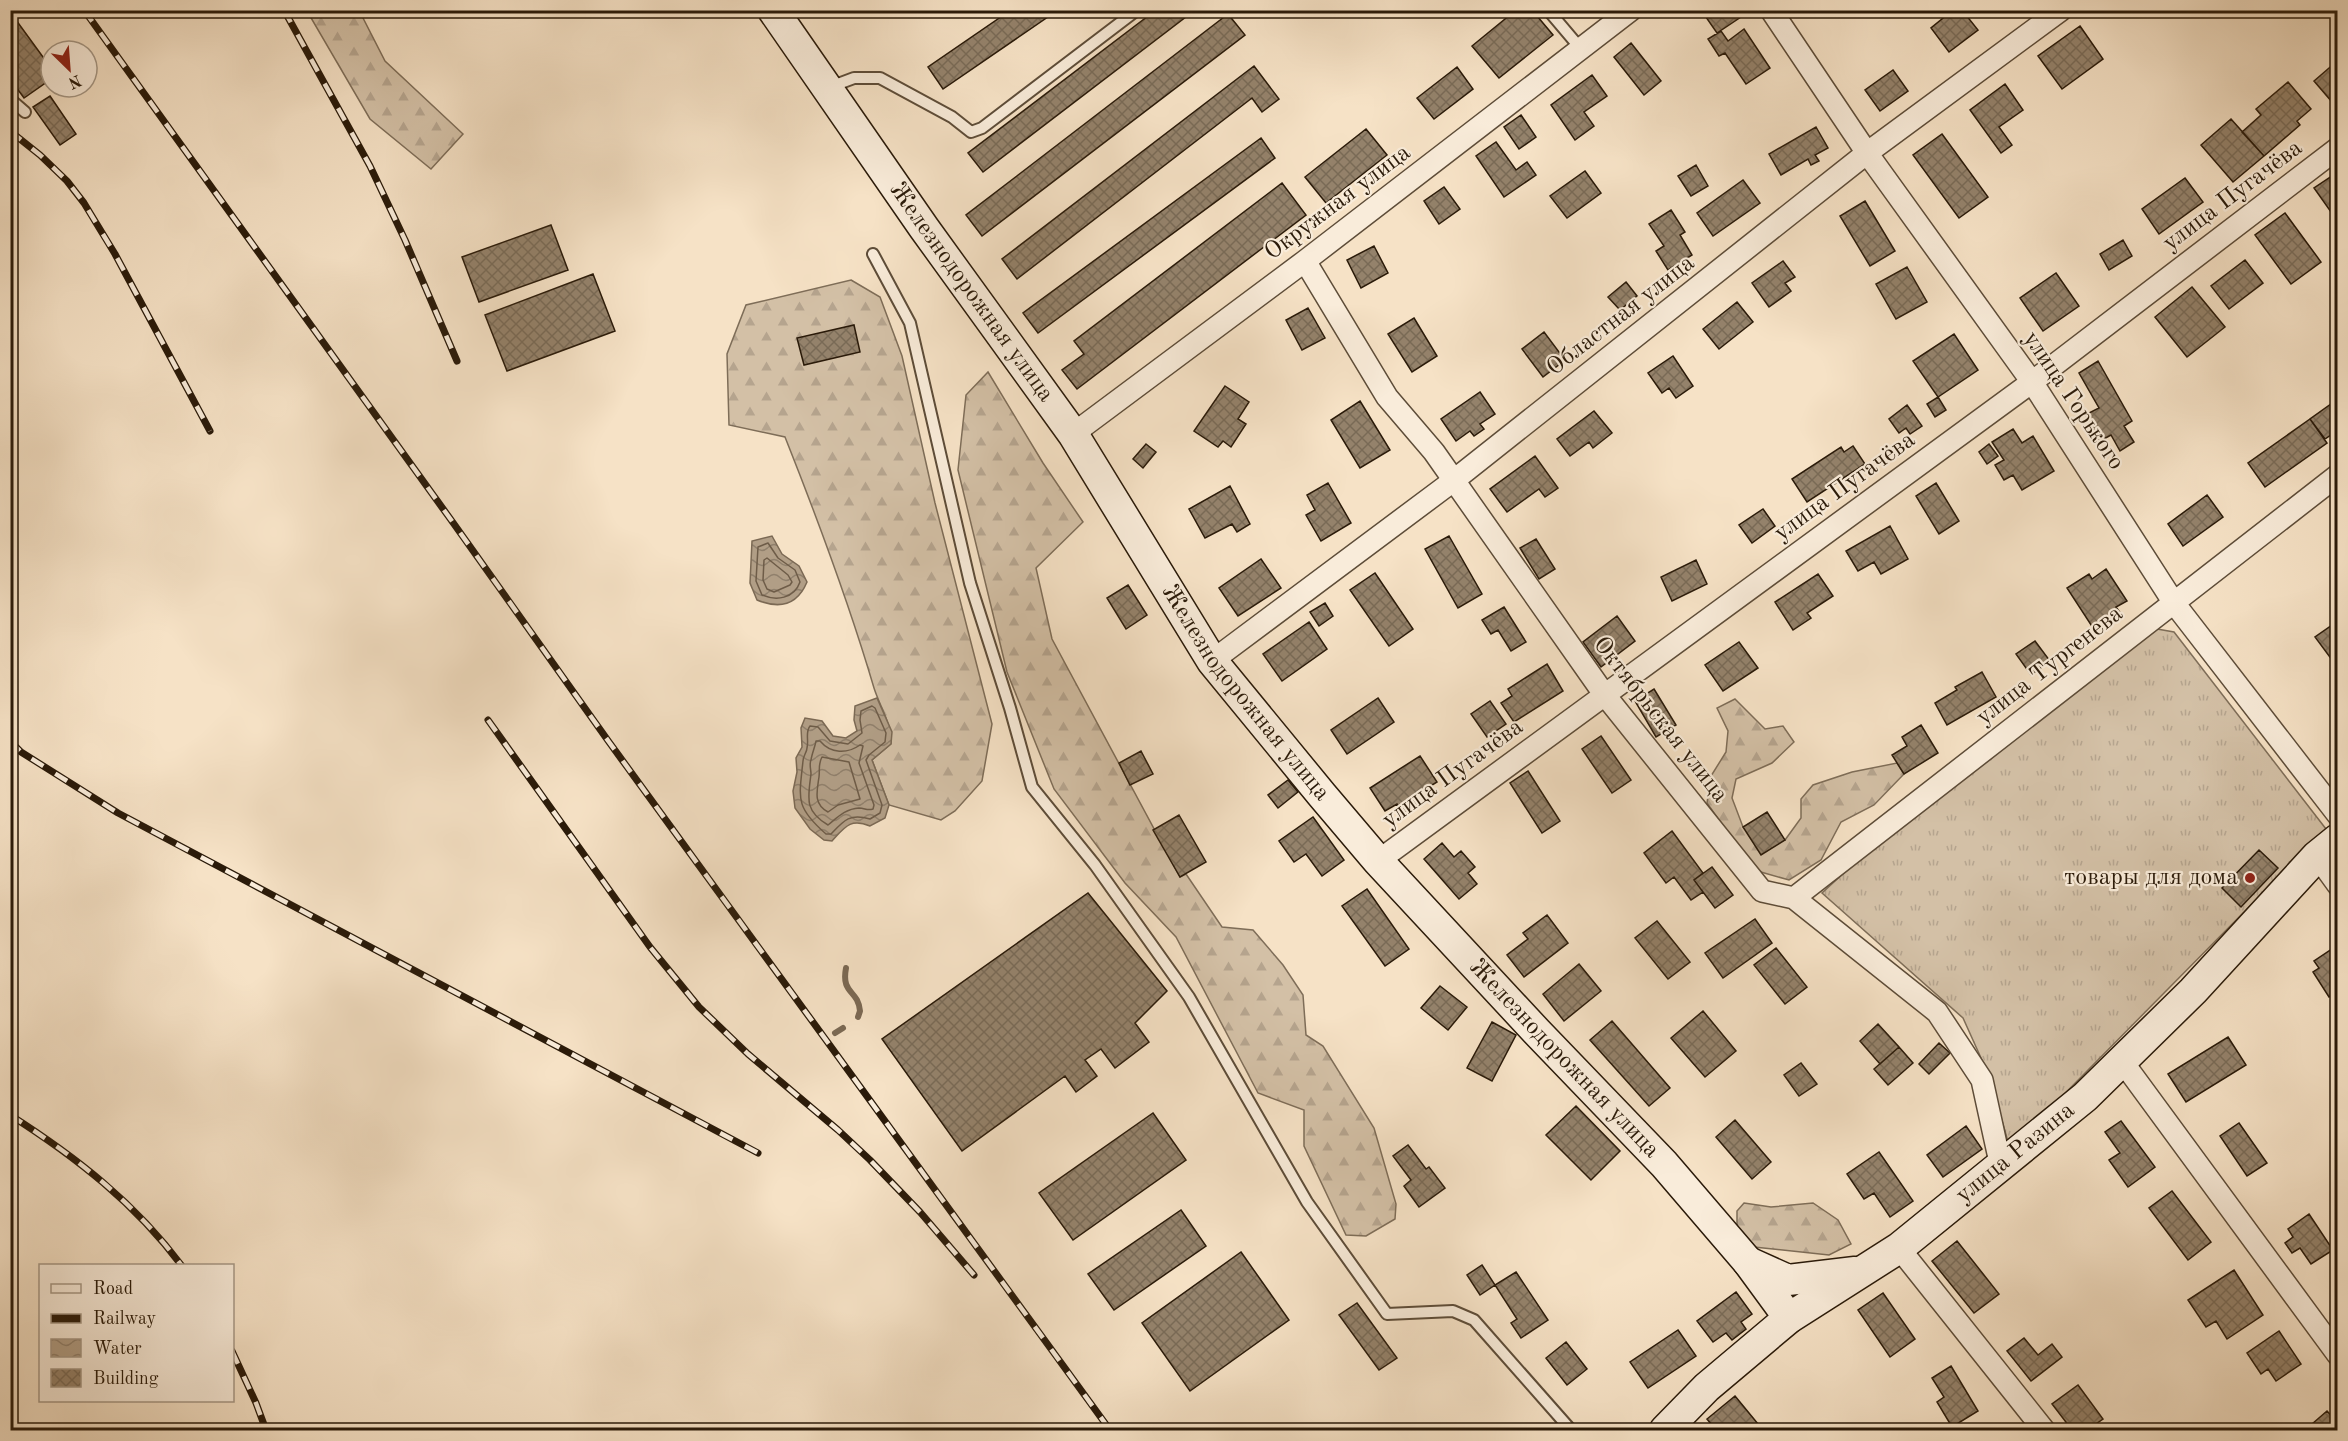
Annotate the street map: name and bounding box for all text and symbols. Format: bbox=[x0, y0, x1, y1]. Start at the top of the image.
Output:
north arrow bbox=[39, 39, 99, 99]
text: N bbox=[65, 71, 83, 91]
street label: улица Пугачёва bbox=[2159, 136, 2307, 256]
street label: Окружная улица bbox=[1261, 141, 1415, 265]
street label: Железнодорожная улица bbox=[884, 178, 1058, 407]
street label: Областная улица bbox=[1543, 251, 1699, 381]
street label: улица Горького bbox=[2018, 327, 2128, 475]
street label: улица Пугачёва bbox=[1770, 428, 1920, 546]
street label: Железнодорожная улица bbox=[1157, 581, 1334, 806]
street label: улица Тургенева bbox=[1972, 602, 2128, 730]
street label: Октябрьская улица bbox=[1588, 633, 1732, 808]
street label: улица Пугачёва bbox=[1378, 715, 1528, 833]
place label: товары для дома bbox=[2064, 866, 2238, 890]
marker: товары для дома bbox=[2243, 871, 2257, 885]
street label: Железнодорожная улица bbox=[1464, 955, 1664, 1163]
street label: улица Разина bbox=[1952, 1098, 2080, 1208]
legend bbox=[39, 1264, 234, 1402]
text: Road bbox=[93, 1280, 133, 1298]
text: Railway bbox=[93, 1310, 156, 1328]
text: Water bbox=[93, 1340, 142, 1358]
text: Building bbox=[93, 1370, 159, 1388]

